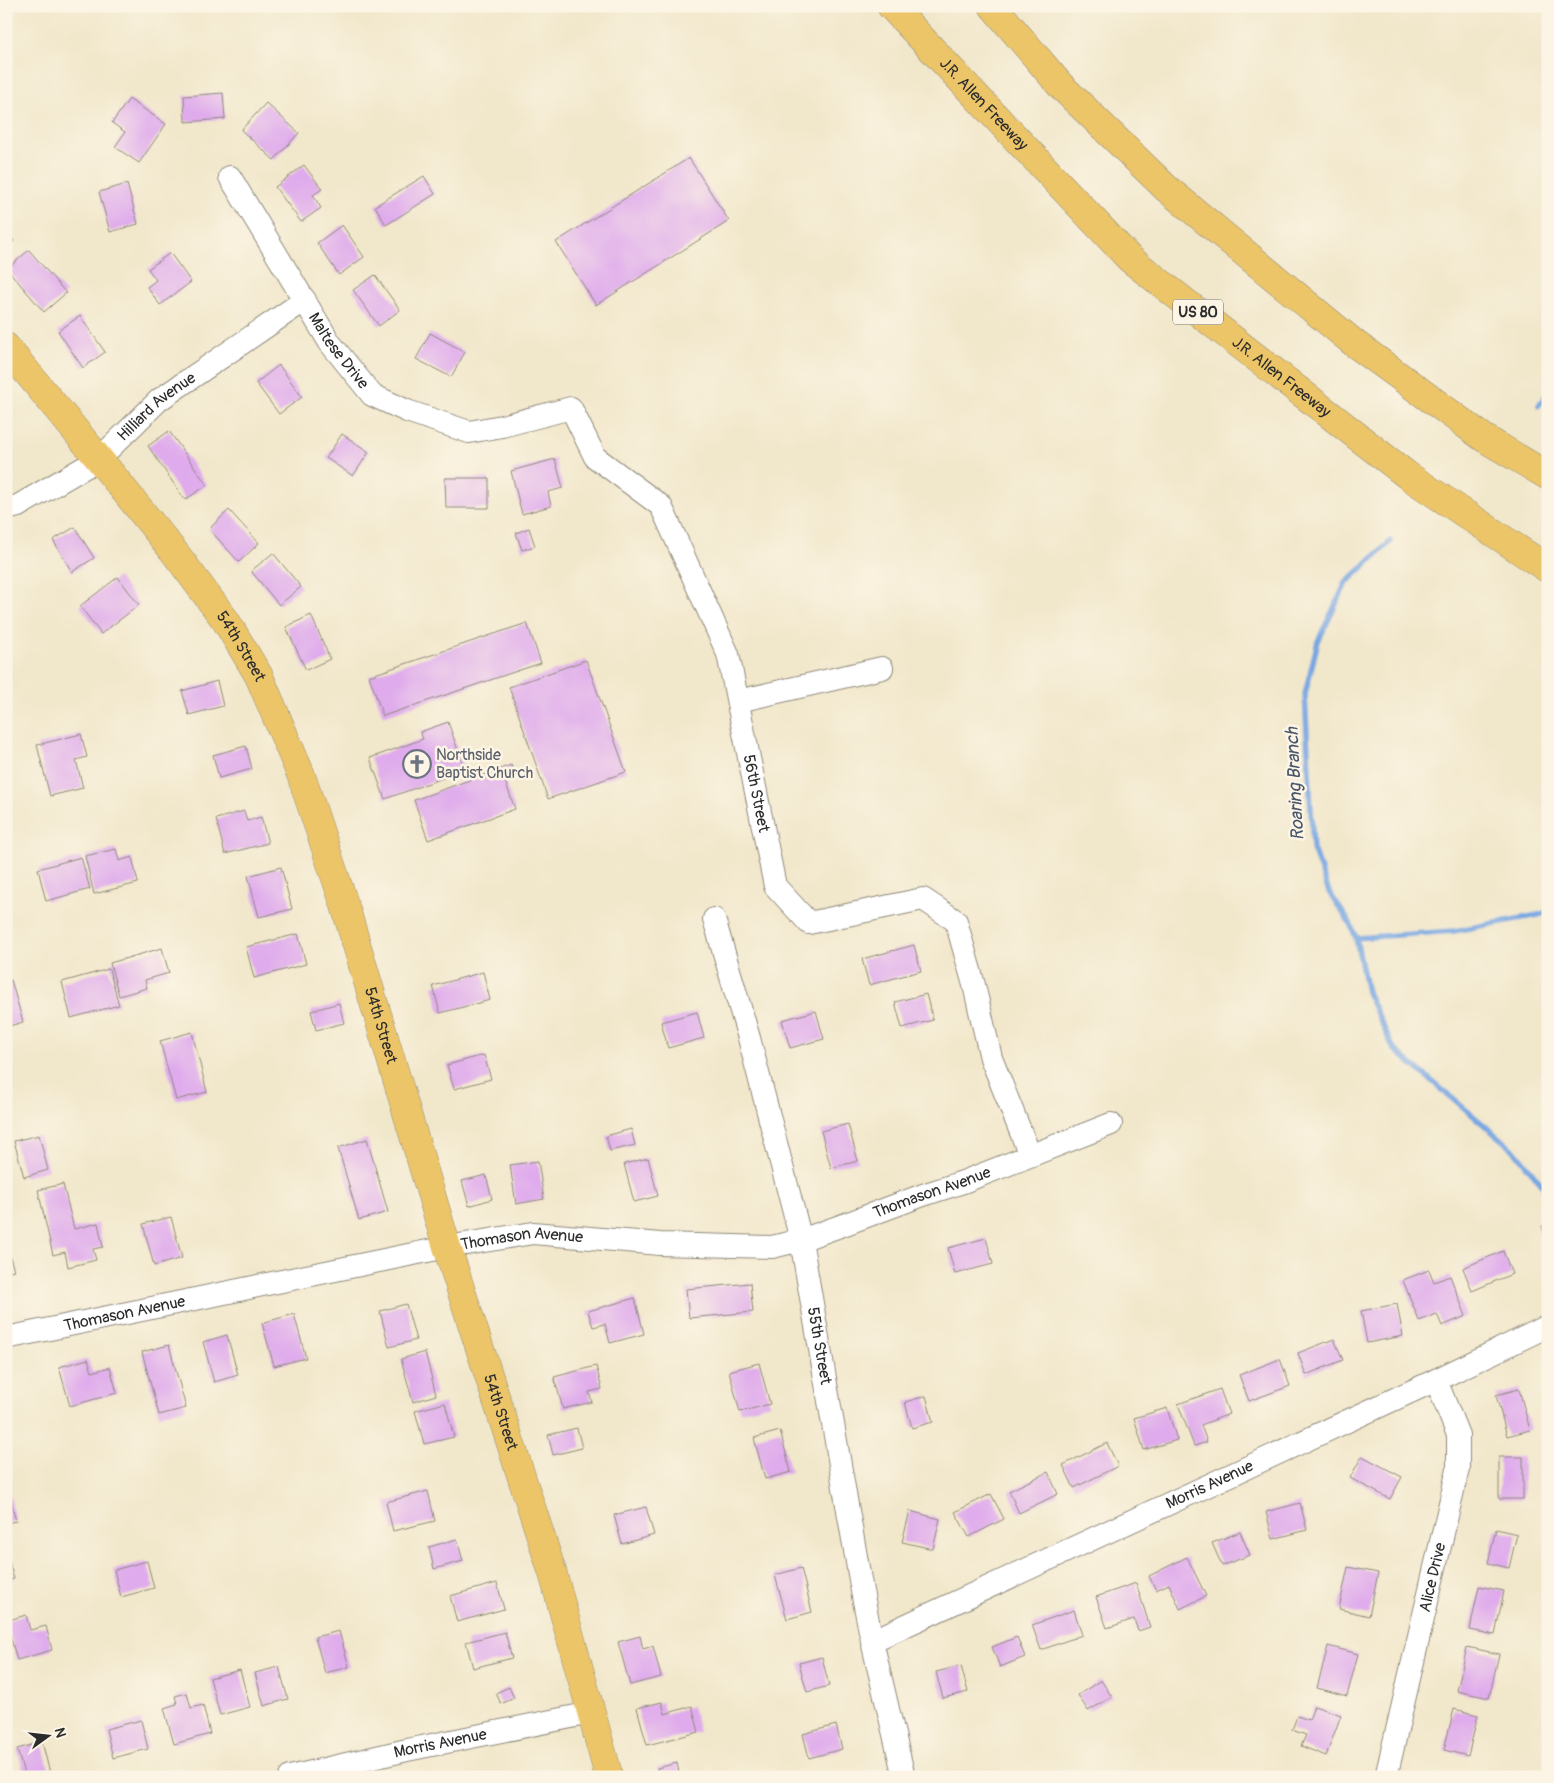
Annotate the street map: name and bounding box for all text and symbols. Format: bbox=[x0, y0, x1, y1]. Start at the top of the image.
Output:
street label: J.R. Allen Freeway bbox=[935, 54, 1032, 155]
road number: US 80 bbox=[1173, 300, 1223, 324]
street label: Maltese Drive bbox=[304, 309, 373, 393]
street label: J.R. Allen Freeway bbox=[1228, 332, 1335, 422]
street label: Hilliard Avenue bbox=[113, 368, 200, 445]
street label: 54th Street bbox=[212, 607, 270, 685]
water label: Roaring Branch bbox=[1280, 725, 1309, 841]
place label: Northside Baptist Church bbox=[436, 745, 533, 783]
church icon: Northside Baptist Church bbox=[402, 749, 432, 779]
street label: 56th Street bbox=[739, 753, 774, 835]
street label: 54th Street bbox=[360, 985, 402, 1067]
street label: Thomason Avenue bbox=[870, 1162, 994, 1223]
street label: Thomason Avenue bbox=[459, 1223, 584, 1255]
street label: Thomason Avenue bbox=[62, 1291, 187, 1336]
street label: 55th Street bbox=[803, 1306, 836, 1387]
street label: 54th Street bbox=[479, 1372, 522, 1453]
street label: Morris Avenue bbox=[1163, 1456, 1257, 1514]
street label: Alice Drive bbox=[1415, 1541, 1450, 1614]
north arrow bbox=[22, 1710, 72, 1760]
street label: Morris Avenue bbox=[392, 1724, 489, 1763]
text: N bbox=[51, 1726, 70, 1740]

